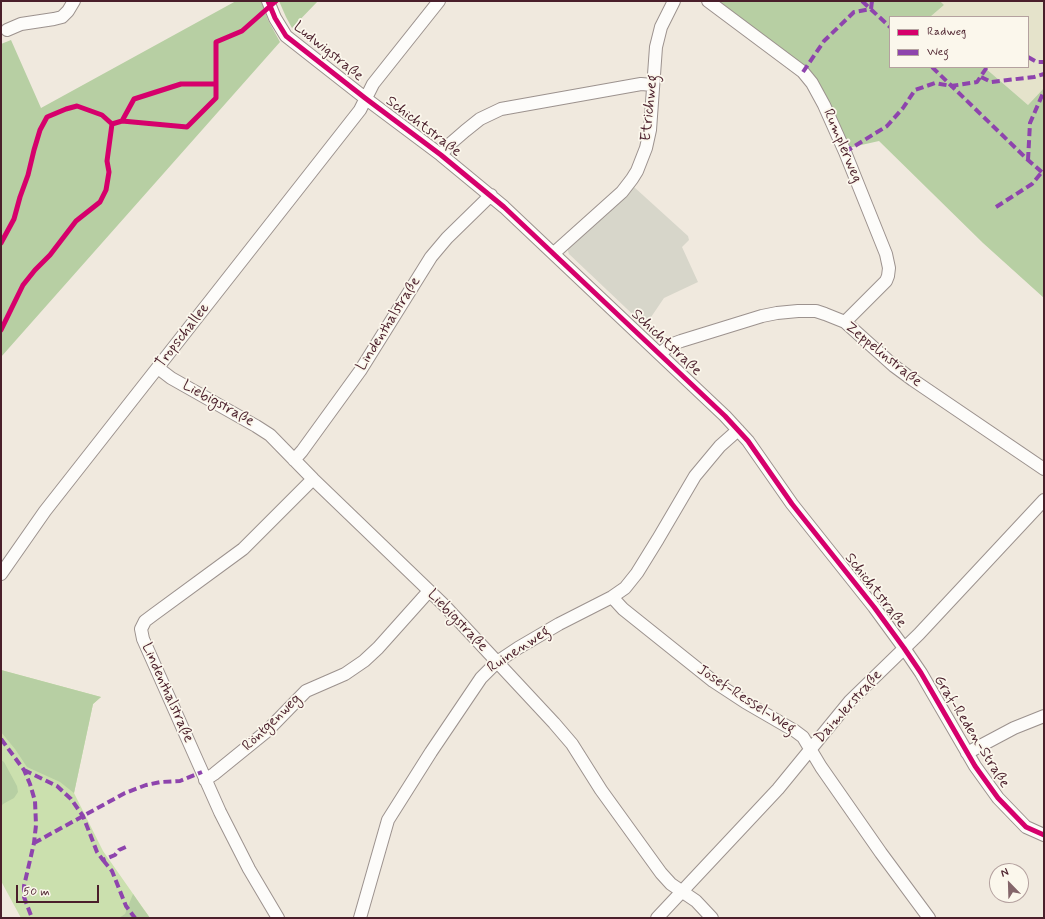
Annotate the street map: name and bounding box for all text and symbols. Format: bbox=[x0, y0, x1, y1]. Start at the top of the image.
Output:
legend bbox=[889, 16, 1029, 68]
street label: Ludwigstraße bbox=[289, 18, 367, 86]
text: Radweg bbox=[927, 24, 966, 40]
text: Weg bbox=[927, 44, 949, 60]
street label: Etrichweg bbox=[638, 74, 662, 142]
street label: Schichtstraße bbox=[382, 93, 464, 161]
street label: Rumplerweg bbox=[818, 106, 866, 186]
street label: Lindenthalstraße bbox=[353, 274, 425, 374]
street label: Tropschallee bbox=[152, 300, 214, 372]
street label: Schichtstraße bbox=[627, 306, 705, 380]
street label: Zeppelinstraße bbox=[841, 319, 925, 391]
street label: Liebigstraße bbox=[179, 377, 257, 431]
street label: Schichtstraße bbox=[840, 550, 910, 632]
street label: Liebigstraße bbox=[423, 586, 491, 656]
street label: Ruinenweg bbox=[484, 623, 554, 677]
street label: Lindenthalstraße bbox=[137, 640, 197, 746]
street label: Josef-Ressel-Weg bbox=[693, 661, 799, 739]
street label: Daimlerstraße bbox=[811, 667, 887, 747]
street label: Graf-Reden-Straße bbox=[929, 672, 1013, 792]
street label: Röntgenweg bbox=[239, 691, 305, 755]
north arrow bbox=[989, 863, 1029, 903]
text: N bbox=[999, 865, 1011, 881]
scale bar bbox=[18, 877, 101, 903]
text: 50 m bbox=[23, 884, 50, 900]

